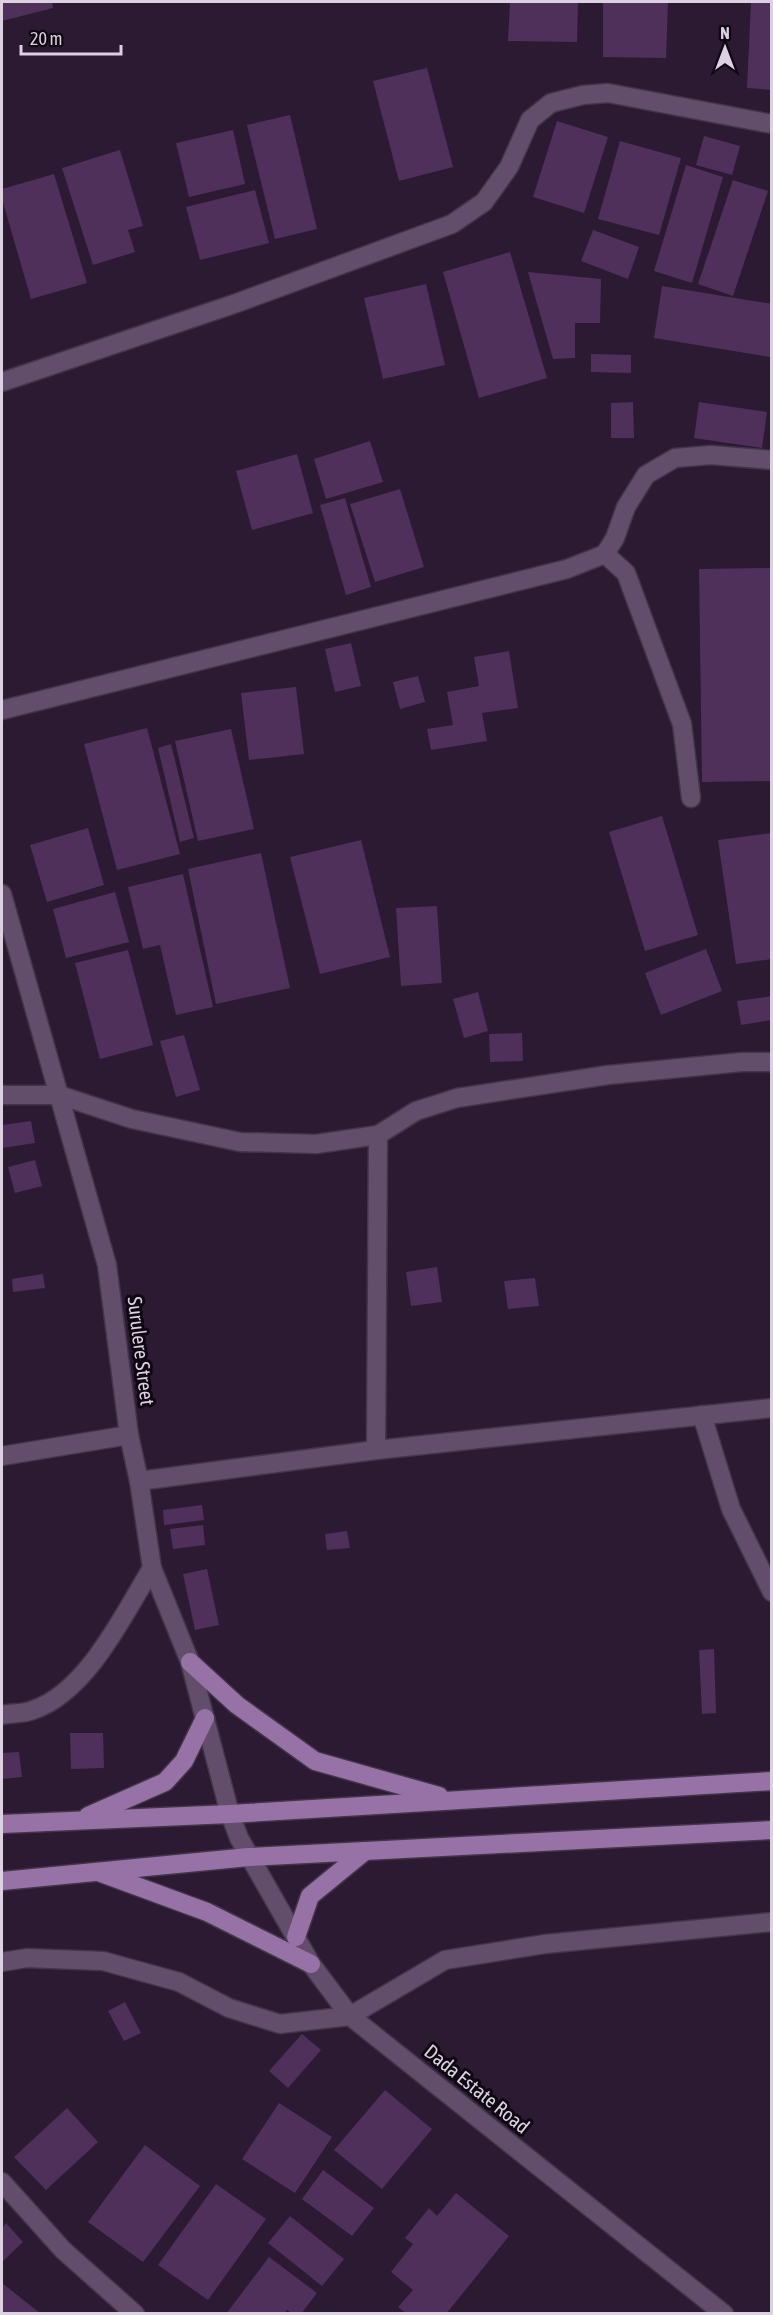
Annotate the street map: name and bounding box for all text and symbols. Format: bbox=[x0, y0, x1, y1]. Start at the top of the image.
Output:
scale bar bbox=[21, 18, 122, 56]
north arrow bbox=[695, 18, 755, 78]
text: N bbox=[720, 24, 730, 42]
text: 20 m bbox=[30, 28, 62, 49]
street label: Surulere Street bbox=[123, 1295, 160, 1407]
street label: Dada Estate Road bbox=[420, 2039, 534, 2138]

